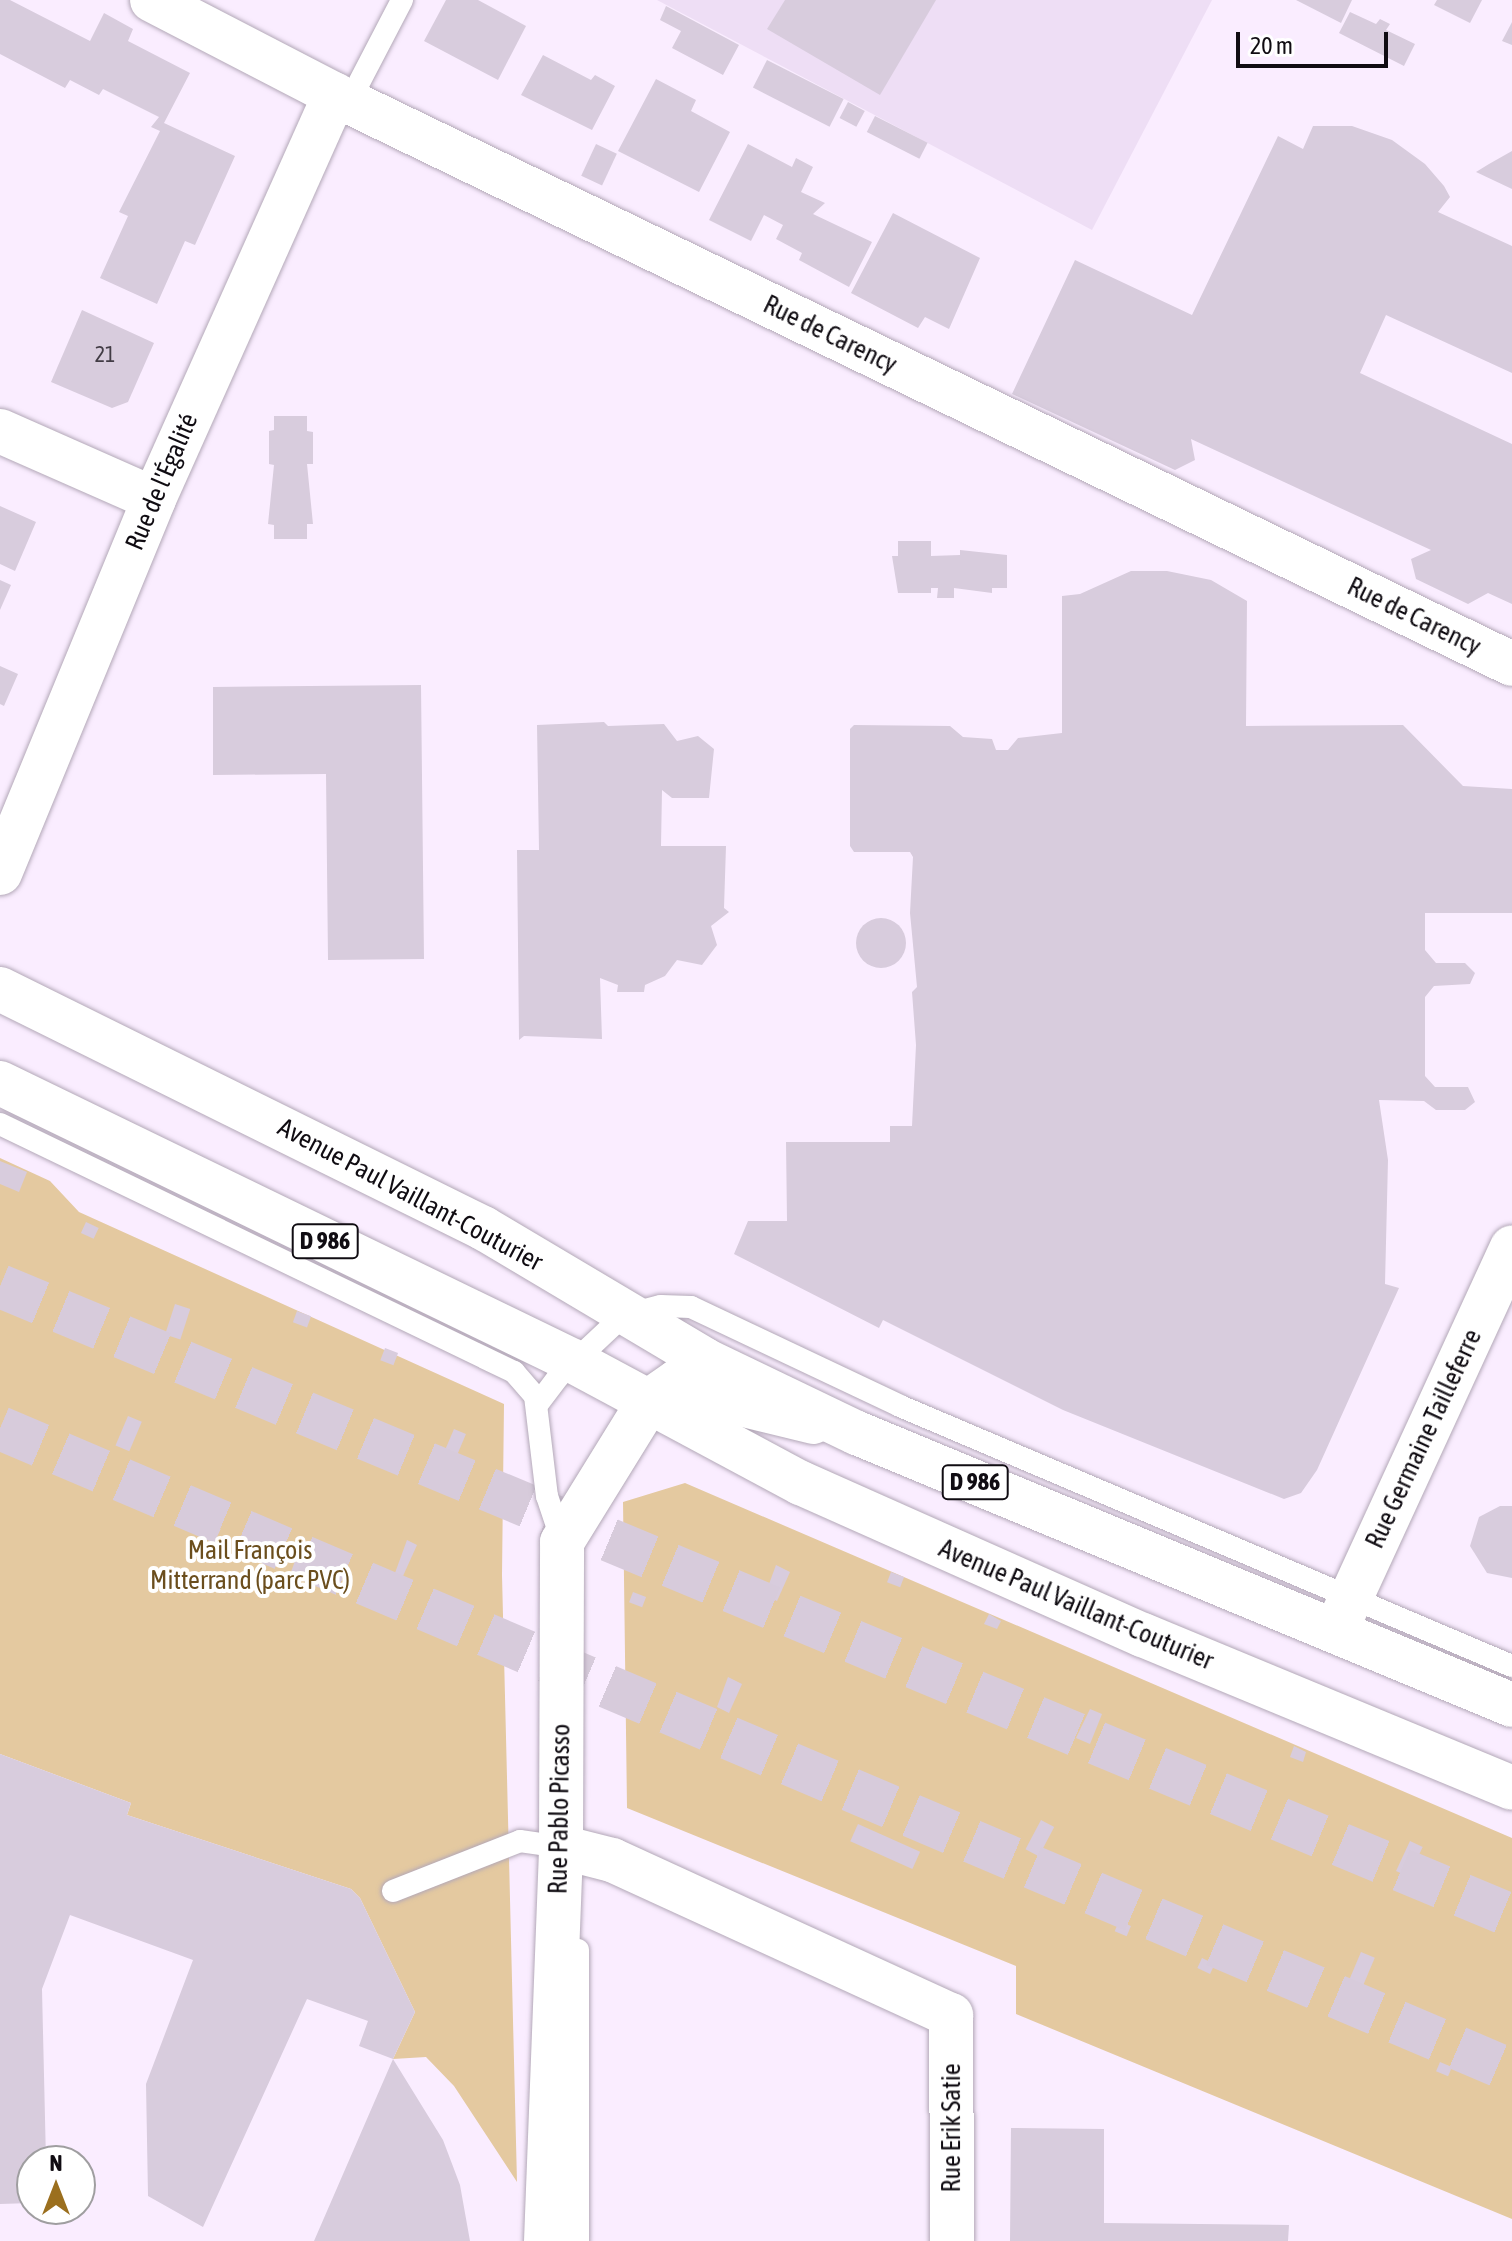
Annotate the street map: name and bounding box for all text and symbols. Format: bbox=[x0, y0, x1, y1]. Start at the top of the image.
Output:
scale bar bbox=[1240, 16, 1392, 66]
text: 20 m bbox=[1250, 32, 1293, 59]
street label: Rue de Carency bbox=[758, 289, 902, 381]
house number: 21 bbox=[95, 342, 115, 368]
street label: Rue de l'Égalité bbox=[119, 409, 205, 555]
street label: Rue de Carency bbox=[1342, 571, 1486, 663]
street label: Avenue Paul Vaillant-Couturier bbox=[272, 1112, 548, 1278]
road number: D 986 bbox=[291, 1221, 359, 1261]
street label: Rue Germaine Tailleferre bbox=[1360, 1325, 1488, 1553]
road number: D 986 bbox=[941, 1462, 1009, 1502]
street label: Avenue Paul Vaillant-Couturier bbox=[934, 1533, 1218, 1677]
park label: Mail François Mitterrand (parc PVC) bbox=[150, 1535, 350, 1596]
street label: Rue Pablo Picasso bbox=[543, 1724, 577, 1894]
street label: Rue Erik Satie bbox=[936, 2064, 968, 2192]
north arrow bbox=[16, 2145, 96, 2225]
text: N bbox=[50, 2150, 62, 2176]

